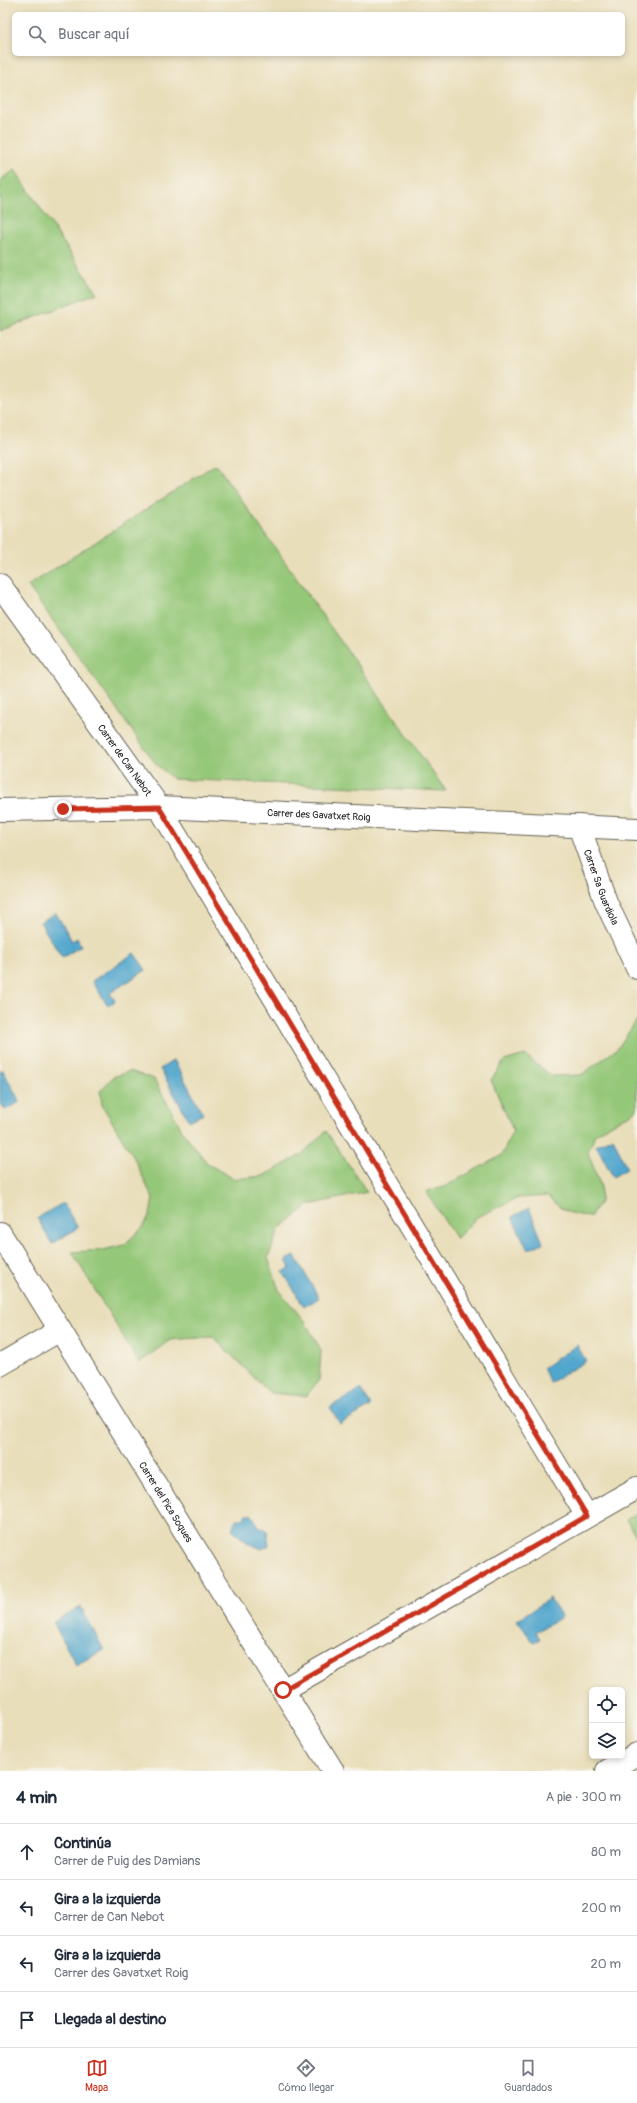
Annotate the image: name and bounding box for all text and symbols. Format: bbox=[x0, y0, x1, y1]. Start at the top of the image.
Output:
search box bbox=[12, 12, 625, 56]
icon: search bbox=[26, 23, 48, 45]
text: Buscar aquí bbox=[58, 25, 130, 44]
street label: Carrer de Can Nebot bbox=[95, 722, 155, 799]
route end bbox=[54, 800, 72, 818]
street label: Carrer des Gavatxet Roig bbox=[267, 807, 371, 824]
street label: Carrer Sa Guardiola bbox=[581, 848, 621, 927]
street label: Carrer del Pica Soques bbox=[136, 1460, 195, 1545]
route start bbox=[274, 1681, 292, 1699]
map controls bbox=[589, 1687, 625, 1759]
button: locate bbox=[589, 1687, 625, 1723]
button: layers bbox=[589, 1723, 625, 1759]
text: 4 min bbox=[16, 1787, 57, 1808]
text: A pie · 300 m bbox=[546, 1789, 621, 1805]
text: Continúa bbox=[54, 1834, 111, 1853]
icon: ahead bbox=[16, 1841, 38, 1863]
text: 80 m bbox=[591, 1844, 621, 1860]
text: Carrer de Puig des Damians bbox=[54, 1853, 200, 1869]
text: Gira a la izquierda bbox=[54, 1890, 161, 1909]
icon: left bbox=[16, 1897, 38, 1919]
text: 200 m bbox=[582, 1900, 621, 1916]
text: Carrer de Can Nebot bbox=[54, 1909, 164, 1925]
text: Gira a la izquierda bbox=[54, 1946, 161, 1965]
icon: left bbox=[16, 1953, 38, 1975]
text: 20 m bbox=[590, 1956, 621, 1972]
text: Carrer des Gavatxet Roig bbox=[54, 1965, 188, 1981]
icon: arrive bbox=[16, 2009, 38, 2031]
text: Llegada al destino bbox=[54, 2010, 166, 2029]
tab: Mapa bbox=[85, 2057, 108, 2094]
tab: Cómo llegar bbox=[278, 2057, 334, 2094]
tab: Guardados bbox=[504, 2057, 552, 2094]

